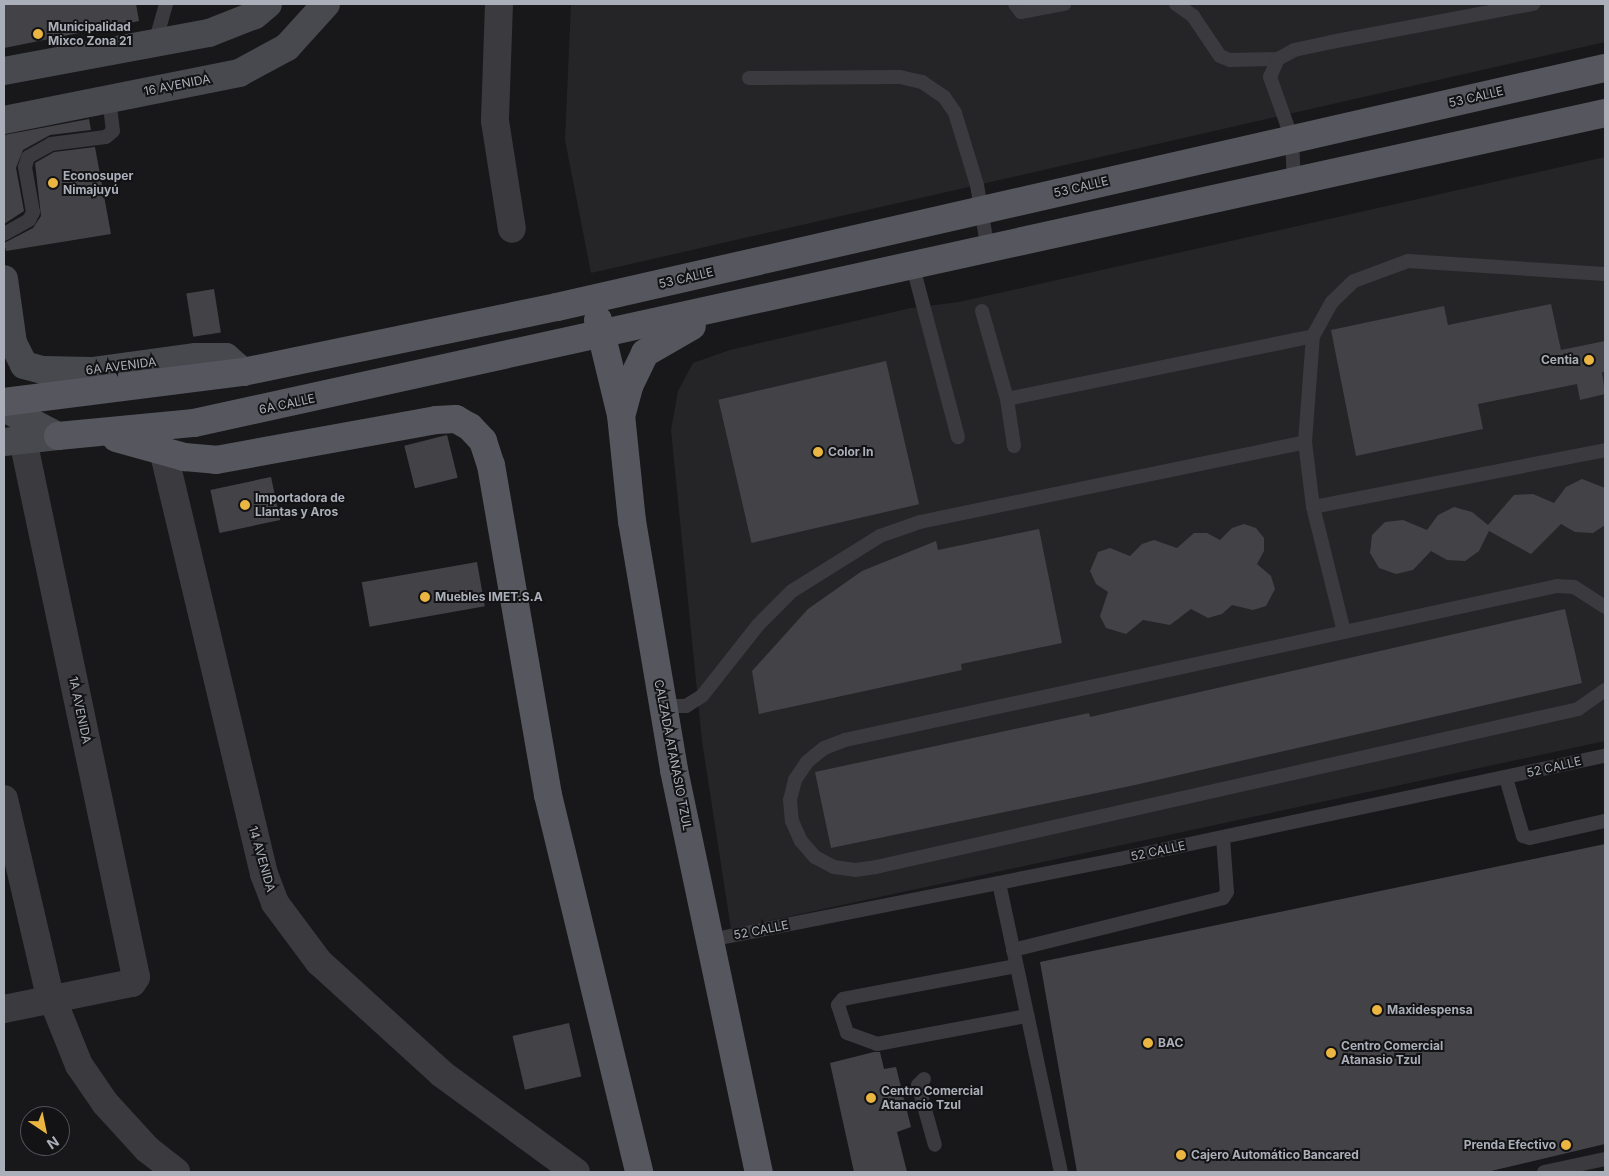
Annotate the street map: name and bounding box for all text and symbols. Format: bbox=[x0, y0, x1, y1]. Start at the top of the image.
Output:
place label: Municipalidad Mixco Zona 21 bbox=[48, 20, 132, 48]
marker: Municipalidad Mixco Zona 21 bbox=[32, 28, 44, 40]
street label: 16 AVENIDA bbox=[143, 71, 211, 99]
street label: 53 CALLE bbox=[1447, 84, 1505, 110]
place label: Econosuper Nimajuyú bbox=[63, 169, 133, 197]
street label: 53 CALLE bbox=[1052, 174, 1110, 200]
marker: Econosuper Nimajuyú bbox=[47, 177, 59, 189]
street label: 53 CALLE bbox=[657, 265, 715, 291]
place label: Centia bbox=[1541, 353, 1579, 367]
marker: Centia bbox=[1583, 354, 1595, 366]
street label: 6A AVENIDA bbox=[85, 355, 157, 377]
street label: 6A CALLE bbox=[258, 391, 316, 417]
place label: Color In bbox=[828, 445, 873, 459]
marker: Color In bbox=[812, 446, 824, 458]
place label: Importadora de Llantas y Aros bbox=[255, 491, 345, 519]
marker: Importadora de Llantas y Aros bbox=[239, 499, 251, 511]
place label: Muebles IMET.S.A bbox=[435, 590, 543, 604]
marker: Muebles IMET.S.A bbox=[419, 591, 431, 603]
street label: 1A AVENIDA bbox=[66, 675, 94, 745]
street label: CALZADA ATANASIO TZUL bbox=[651, 678, 695, 832]
street label: 52 CALLE bbox=[1525, 754, 1583, 780]
street label: 14 AVENIDA bbox=[246, 824, 278, 894]
street label: 52 CALLE bbox=[1129, 838, 1187, 864]
street label: 52 CALLE bbox=[732, 918, 790, 942]
place label: Maxidespensa bbox=[1387, 1003, 1473, 1017]
marker: Maxidespensa bbox=[1371, 1004, 1383, 1016]
place label: BAC bbox=[1158, 1036, 1183, 1050]
marker: BAC bbox=[1142, 1037, 1154, 1049]
place label: Centro Comercial Atanasio Tzul bbox=[1341, 1039, 1443, 1067]
marker: Centro Comercial Atanasio Tzul bbox=[1325, 1047, 1337, 1059]
place label: Centro Comercial Atanacio Tzul bbox=[881, 1084, 983, 1112]
marker: Centro Comercial Atanacio Tzul bbox=[865, 1092, 877, 1104]
north arrow bbox=[20, 1106, 70, 1156]
text: N bbox=[44, 1133, 62, 1153]
place label: Prenda Efectivo bbox=[1464, 1138, 1556, 1152]
marker: Prenda Efectivo bbox=[1560, 1139, 1572, 1151]
place label: Cajero Automático Bancared bbox=[1191, 1148, 1359, 1162]
marker: Cajero Automático Bancared bbox=[1175, 1149, 1187, 1161]

